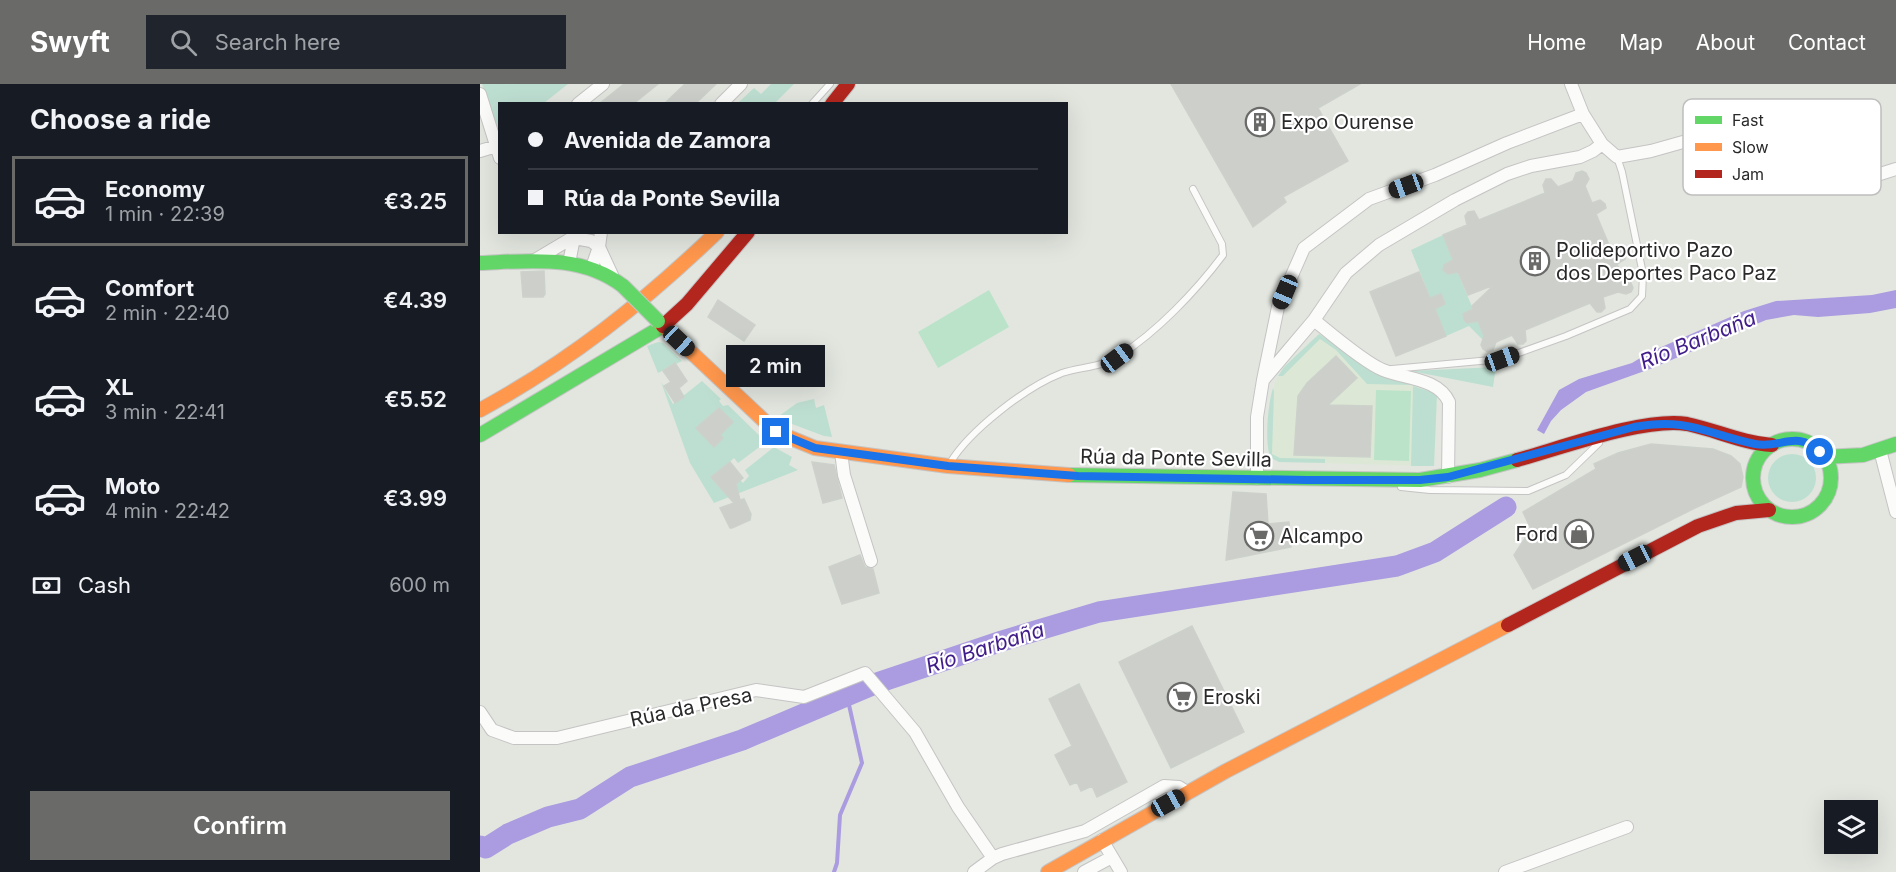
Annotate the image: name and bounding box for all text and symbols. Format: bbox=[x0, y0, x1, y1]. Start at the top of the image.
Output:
search box bbox=[146, 15, 566, 69]
text: Swyft bbox=[30, 25, 110, 59]
icon: search bbox=[167, 26, 200, 59]
text: Search here bbox=[215, 29, 340, 55]
text: Home bbox=[1527, 30, 1586, 55]
text: Map bbox=[1619, 30, 1663, 55]
text: About bbox=[1696, 30, 1755, 55]
text: Contact bbox=[1788, 30, 1866, 55]
legend bbox=[1683, 99, 1881, 195]
text: Choose a ride bbox=[30, 103, 211, 136]
building icon: Expo Ourense bbox=[1244, 106, 1276, 138]
place label: Expo Ourense bbox=[1281, 110, 1414, 134]
text: Fast bbox=[1732, 110, 1764, 130]
text: Avenida de Zamora bbox=[564, 127, 771, 153]
text: Slow bbox=[1732, 137, 1769, 157]
text: Jam bbox=[1732, 164, 1764, 184]
car bbox=[1386, 171, 1426, 201]
icon: car bbox=[33, 174, 87, 228]
text: Economy bbox=[105, 176, 205, 202]
text: Rúa da Ponte Sevilla bbox=[564, 185, 780, 211]
text: €3.25 bbox=[384, 188, 447, 214]
text: 1 min · 22:39 bbox=[105, 202, 225, 226]
place label: Polideportivo Pazo dos Deportes Paco Paz bbox=[1556, 238, 1777, 285]
building icon: Polideportivo Pazo dos Deportes Paco Paz bbox=[1519, 245, 1551, 277]
car bbox=[1270, 272, 1300, 312]
icon: car bbox=[33, 273, 87, 327]
text: Comfort bbox=[105, 275, 194, 301]
text: €4.39 bbox=[384, 287, 447, 313]
text: 2 min · 22:40 bbox=[105, 301, 230, 325]
water label: Río Barbaña bbox=[1636, 305, 1760, 374]
car bbox=[660, 322, 698, 360]
car bbox=[1097, 340, 1137, 376]
car bbox=[1482, 344, 1522, 374]
callout: 2 min bbox=[726, 345, 826, 387]
text: 2 min bbox=[749, 354, 802, 378]
icon: car bbox=[33, 372, 87, 426]
text: XL bbox=[105, 374, 134, 400]
text: €5.52 bbox=[384, 386, 447, 412]
text: 3 min · 22:41 bbox=[105, 400, 225, 424]
route end bbox=[762, 418, 789, 445]
route start bbox=[1806, 438, 1833, 465]
street label: Rúa da Ponte Sevilla bbox=[1080, 444, 1272, 472]
icon: car bbox=[33, 471, 87, 525]
text: Moto bbox=[105, 473, 160, 499]
text: €3.99 bbox=[384, 485, 447, 511]
text: 4 min · 22:42 bbox=[105, 499, 230, 523]
shop icon: Ford bbox=[1563, 518, 1595, 550]
supermarket icon: Alcampo bbox=[1243, 520, 1275, 552]
place label: Ford bbox=[1516, 522, 1558, 546]
place label: Alcampo bbox=[1280, 524, 1363, 548]
car bbox=[1615, 542, 1655, 574]
icon: cash bbox=[30, 569, 63, 602]
text: Cash bbox=[78, 572, 131, 598]
text: 600 m bbox=[389, 573, 450, 597]
water label: Río Barbaña bbox=[922, 617, 1047, 678]
supermarket icon: Eroski bbox=[1166, 681, 1198, 713]
street label: Rúa da Presa bbox=[628, 682, 754, 732]
place label: Eroski bbox=[1203, 685, 1261, 709]
car bbox=[1148, 786, 1188, 820]
button: Confirm bbox=[30, 791, 450, 860]
map controls bbox=[1824, 800, 1878, 854]
button: layers bbox=[1824, 800, 1878, 854]

